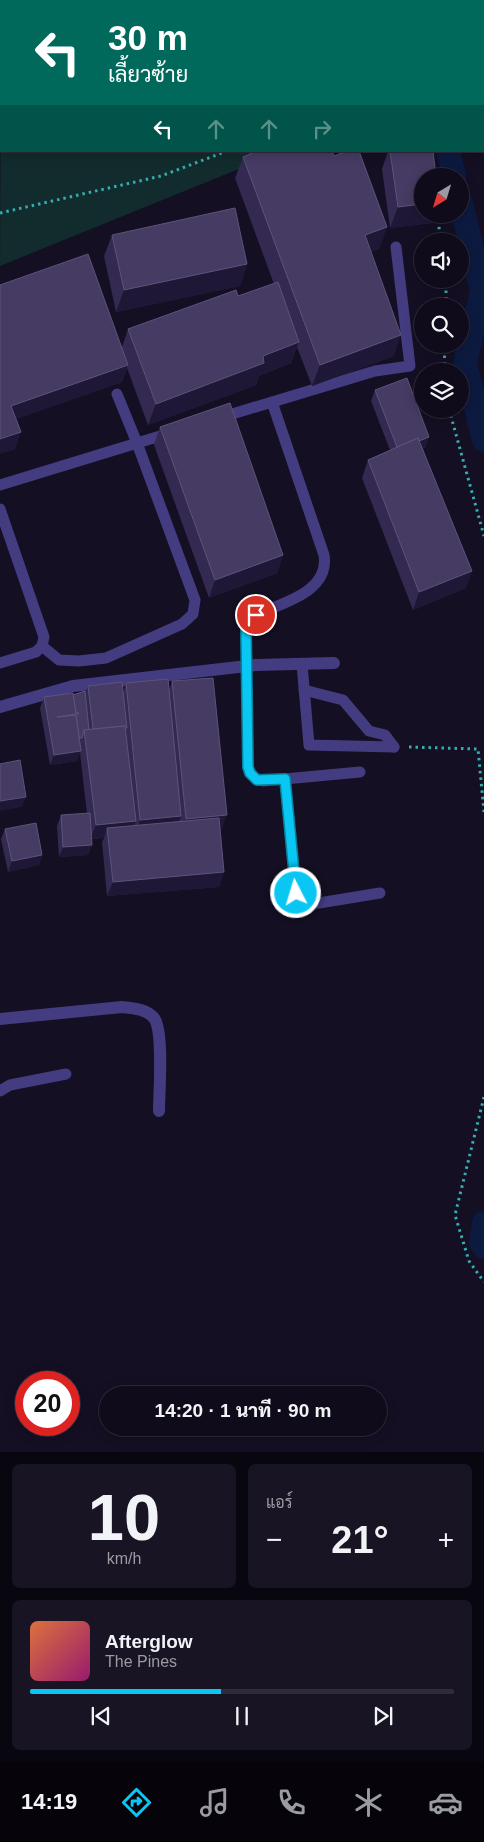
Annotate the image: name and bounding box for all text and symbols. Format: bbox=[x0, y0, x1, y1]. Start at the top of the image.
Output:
text: 30 m bbox=[108, 18, 188, 57]
icon: left bbox=[25, 20, 90, 85]
text: เลี้ยวซ้าย bbox=[108, 62, 188, 87]
icon: left bbox=[149, 115, 177, 143]
icon: ahead bbox=[202, 115, 230, 143]
icon: ahead bbox=[255, 115, 283, 143]
icon: right bbox=[308, 115, 336, 143]
north arrow bbox=[414, 168, 469, 222]
map controls bbox=[414, 168, 469, 418]
button: sound bbox=[414, 233, 469, 288]
button: search bbox=[414, 298, 469, 353]
button: layers bbox=[414, 363, 469, 418]
pin bbox=[235, 594, 277, 636]
icon: arrive bbox=[242, 601, 270, 629]
position arrow bbox=[269, 866, 321, 918]
speed limit sign: 20 bbox=[15, 1371, 80, 1436]
text: 14:20 · 1 นาที · 90 m bbox=[155, 1400, 331, 1421]
text: 10 bbox=[88, 1481, 160, 1554]
text: แอร์ bbox=[266, 1494, 292, 1511]
text: 21° bbox=[331, 1519, 389, 1561]
text: − bbox=[266, 1524, 282, 1555]
text: + bbox=[438, 1524, 454, 1555]
text: km/h bbox=[107, 1550, 141, 1567]
text: Afterglow bbox=[105, 1631, 193, 1652]
text: The Pines bbox=[105, 1653, 177, 1670]
icon: previous bbox=[87, 1702, 115, 1730]
icon: pause bbox=[228, 1702, 256, 1730]
icon: next bbox=[369, 1702, 397, 1730]
icon: directions bbox=[119, 1785, 154, 1820]
icon: music bbox=[197, 1785, 232, 1820]
icon: phone bbox=[274, 1785, 309, 1820]
icon: climate bbox=[351, 1785, 386, 1820]
icon: car bbox=[428, 1785, 463, 1820]
text: 14:19 bbox=[21, 1789, 77, 1814]

